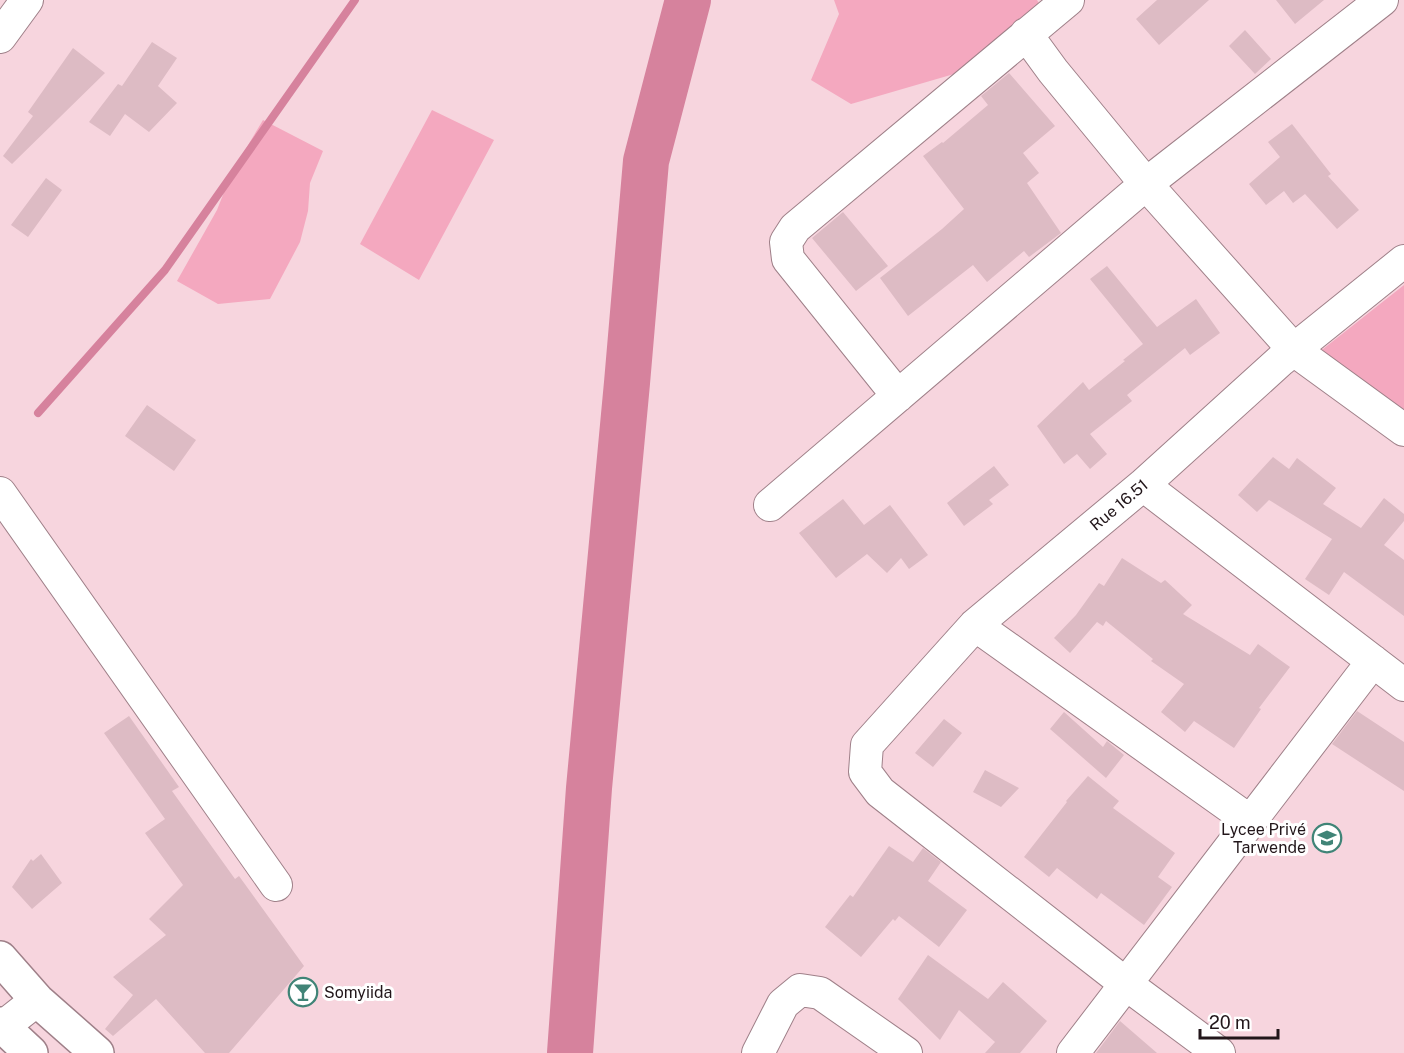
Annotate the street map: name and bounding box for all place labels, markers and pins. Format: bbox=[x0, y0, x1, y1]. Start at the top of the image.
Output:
place label: Lycee Privé Tarwende bbox=[1221, 820, 1306, 857]
school or university icon: Lycee Privé Tarwende bbox=[1311, 822, 1343, 854]
bar icon: Somyiida bbox=[287, 976, 319, 1008]
place label: Somyiida bbox=[324, 983, 392, 1002]

